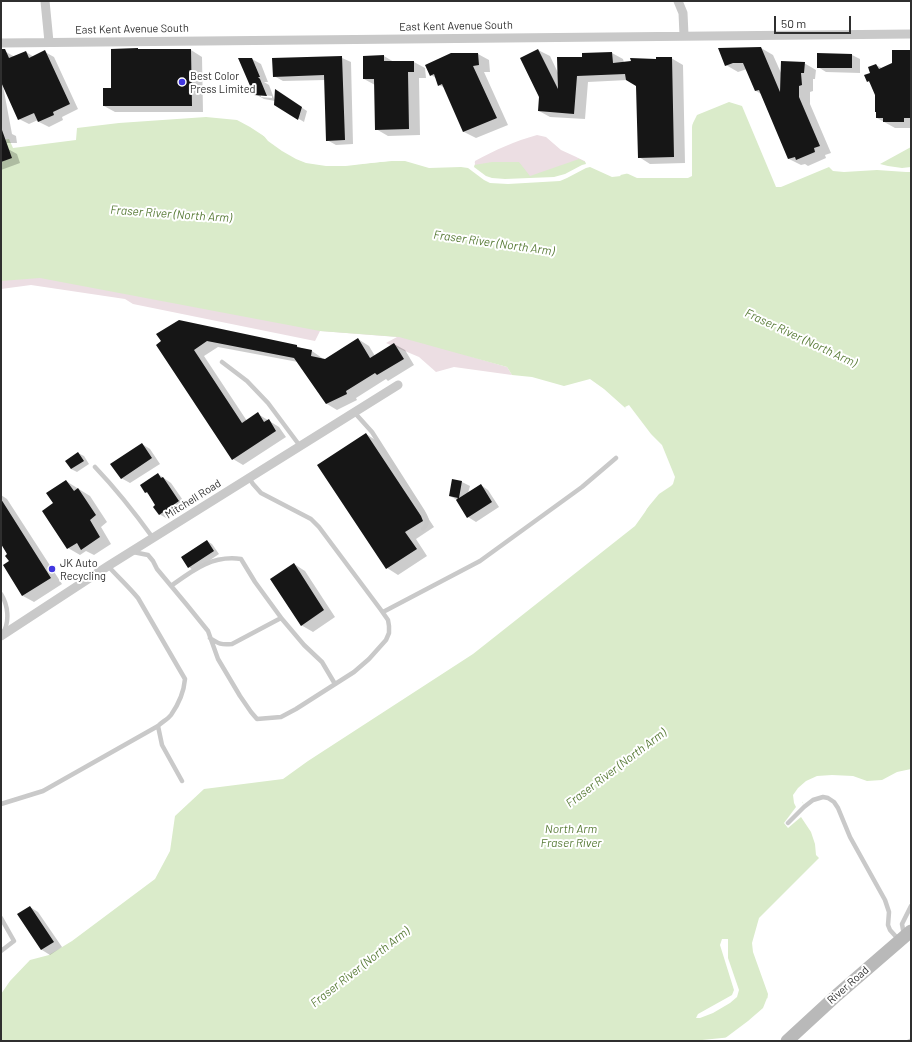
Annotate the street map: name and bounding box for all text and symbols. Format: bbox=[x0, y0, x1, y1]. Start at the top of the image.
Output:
scale bar bbox=[776, 8, 853, 34]
text: 50 m bbox=[781, 16, 806, 30]
street label: East Kent Avenue South bbox=[399, 18, 513, 34]
street label: East Kent Avenue South bbox=[75, 21, 189, 37]
place label: Best Color Press Limited bbox=[190, 69, 256, 95]
marker: Best Color Press Limited bbox=[177, 77, 187, 87]
water label: Fraser River (North Arm) bbox=[110, 203, 232, 225]
water label: Fraser River (North Arm) bbox=[433, 227, 555, 259]
water label: Fraser River (North Arm) bbox=[743, 306, 859, 370]
street label: Mitchell Road bbox=[163, 477, 223, 521]
place label: JK Auto Recycling bbox=[60, 556, 106, 582]
marker: JK Auto Recycling bbox=[47, 564, 57, 574]
water label: Fraser River (North Arm) bbox=[563, 726, 669, 810]
water label: North Arm Fraser River bbox=[540, 822, 602, 850]
water label: Fraser River (North Arm) bbox=[308, 924, 412, 1010]
street label: River Road bbox=[824, 963, 872, 1007]

